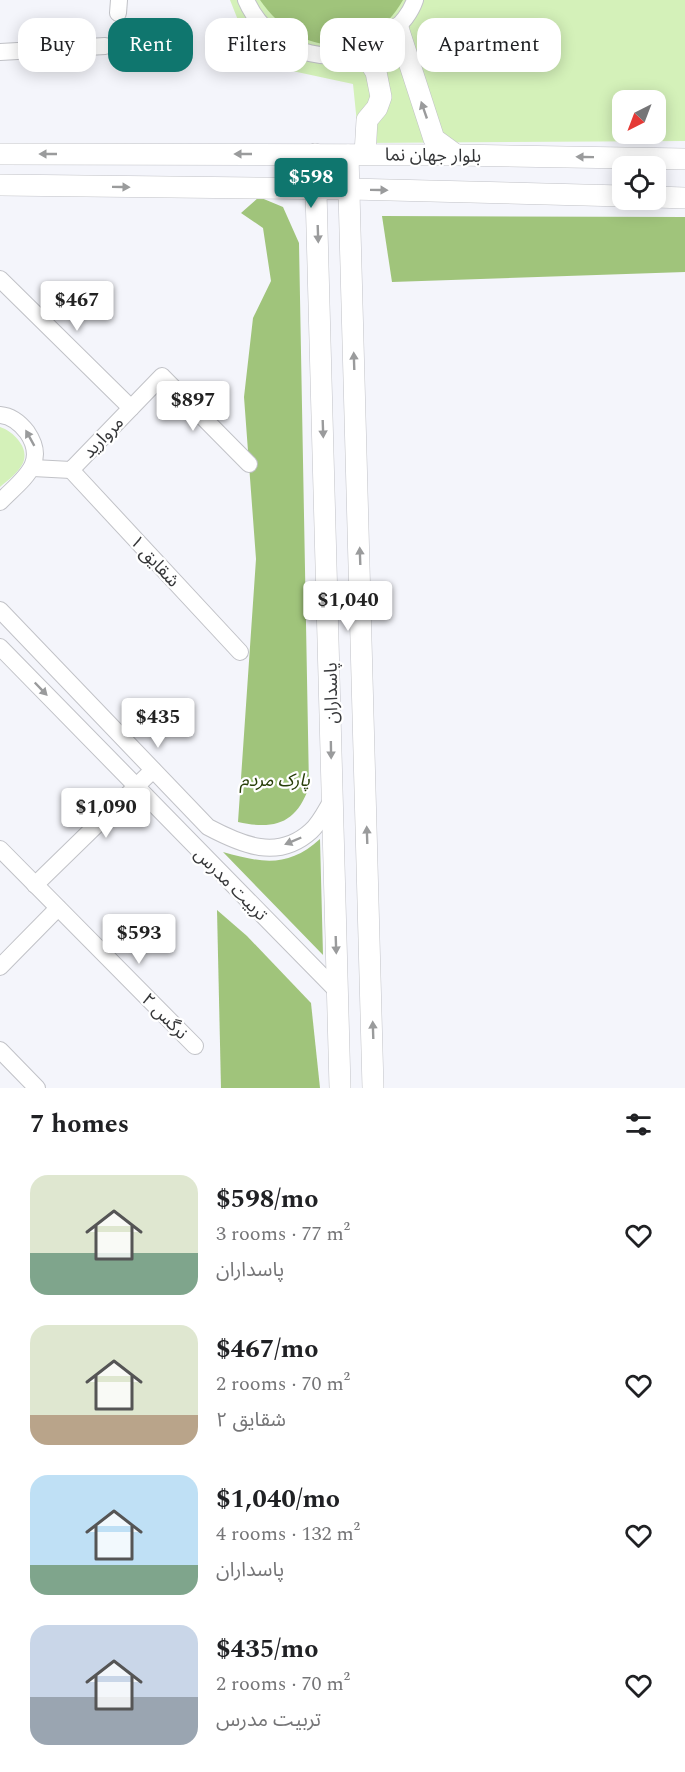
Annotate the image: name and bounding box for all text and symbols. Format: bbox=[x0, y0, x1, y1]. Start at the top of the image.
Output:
chip: Buy bbox=[18, 18, 96, 72]
chip: Rent bbox=[108, 18, 193, 72]
chip: Filters bbox=[205, 18, 308, 72]
chip: New bbox=[320, 18, 405, 72]
chip: Apartment bbox=[417, 18, 561, 72]
north arrow bbox=[612, 90, 666, 144]
map controls bbox=[612, 90, 666, 210]
one-way arrow bbox=[419, 100, 428, 118]
street label: بلوار جهان نما bbox=[385, 141, 481, 170]
one-way arrow bbox=[38, 149, 57, 159]
one-way arrow bbox=[233, 149, 252, 159]
one-way arrow bbox=[575, 153, 594, 162]
button: locate bbox=[612, 156, 666, 210]
pin: $598 bbox=[275, 158, 347, 209]
text: $598 bbox=[289, 162, 333, 192]
one-way arrow bbox=[112, 182, 131, 192]
one-way arrow bbox=[370, 185, 389, 195]
one-way arrow bbox=[313, 224, 322, 243]
pin: $467 bbox=[41, 281, 113, 332]
text: $467 bbox=[55, 285, 99, 315]
one-way arrow bbox=[350, 351, 359, 370]
pin: $897 bbox=[157, 381, 229, 432]
text: $897 bbox=[171, 385, 215, 415]
street label: مروارید bbox=[76, 410, 130, 465]
one-way arrow bbox=[319, 419, 328, 438]
one-way arrow bbox=[25, 429, 35, 446]
street label: شقایق ۱ bbox=[123, 529, 186, 594]
one-way arrow bbox=[355, 546, 364, 565]
pin: $1,040 bbox=[299, 581, 397, 632]
text: $1,040 bbox=[317, 585, 379, 615]
street label: پاسداران bbox=[317, 662, 346, 724]
one-way arrow bbox=[33, 682, 47, 696]
pin: $435 bbox=[122, 698, 194, 749]
text: $435 bbox=[136, 702, 180, 732]
one-way arrow bbox=[327, 740, 336, 759]
park label: پارک مردم bbox=[239, 767, 311, 794]
pin: $1,090 bbox=[57, 788, 155, 839]
text: $1,090 bbox=[75, 792, 137, 822]
one-way arrow bbox=[363, 825, 372, 844]
one-way arrow bbox=[285, 837, 302, 846]
street label: تربیت مدرس bbox=[188, 841, 274, 927]
pin: $593 bbox=[103, 914, 175, 965]
text: $593 bbox=[117, 918, 161, 948]
one-way arrow bbox=[331, 935, 341, 954]
street label: نرگس ۲ bbox=[135, 987, 194, 1046]
one-way arrow bbox=[368, 1020, 377, 1039]
text: 7 homes bbox=[30, 1104, 129, 1144]
icon: filters bbox=[622, 1108, 655, 1141]
text: $598/mo bbox=[216, 1179, 319, 1219]
icon: home bbox=[78, 1199, 150, 1271]
text: 3 rooms · 77 m² bbox=[216, 1219, 350, 1249]
icon: heart bbox=[622, 1219, 655, 1252]
text: پاسداران bbox=[216, 1255, 284, 1285]
text: $467/mo bbox=[216, 1329, 319, 1369]
icon: home bbox=[78, 1349, 150, 1421]
text: 2 rooms · 70 m² bbox=[216, 1369, 350, 1399]
icon: heart bbox=[622, 1369, 655, 1402]
text: شقایق ۲ bbox=[216, 1405, 286, 1435]
text: $1,040/mo bbox=[216, 1479, 340, 1519]
icon: home bbox=[78, 1499, 150, 1571]
text: 4 rooms · 132 m² bbox=[216, 1519, 360, 1549]
icon: heart bbox=[622, 1519, 655, 1552]
text: پاسداران bbox=[216, 1555, 284, 1585]
text: $435/mo bbox=[216, 1629, 319, 1669]
icon: home bbox=[78, 1649, 150, 1721]
text: 2 rooms · 70 m² bbox=[216, 1669, 350, 1699]
icon: heart bbox=[622, 1669, 655, 1702]
text: تربیت مدرس bbox=[216, 1705, 321, 1735]

